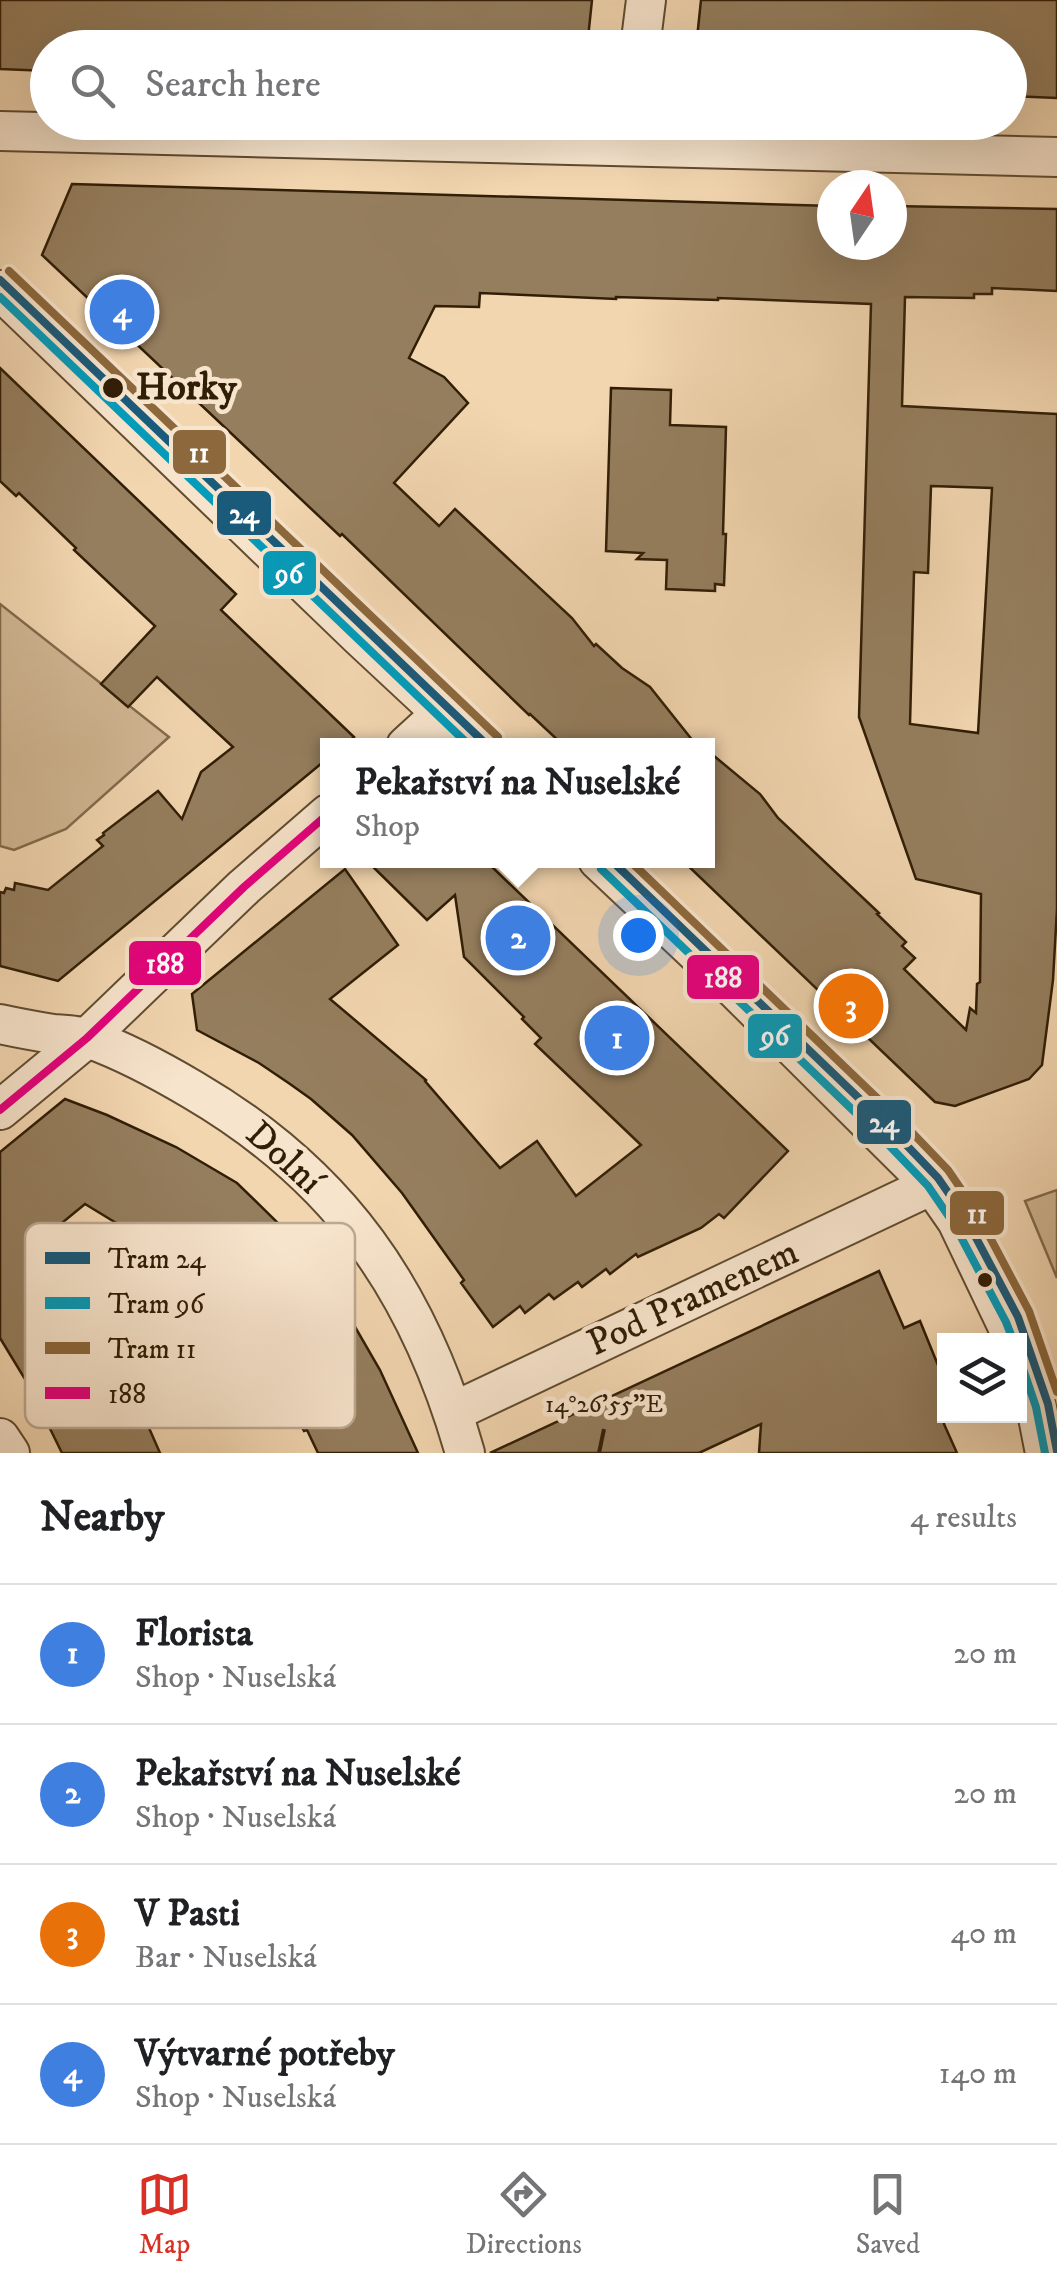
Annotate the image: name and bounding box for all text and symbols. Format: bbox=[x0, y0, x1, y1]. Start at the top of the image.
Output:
search box bbox=[30, 30, 1027, 140]
icon: search bbox=[65, 58, 120, 113]
text: Search here bbox=[145, 61, 321, 109]
north arrow bbox=[817, 170, 907, 260]
pin: 4 bbox=[90, 274, 154, 350]
place label: Horky bbox=[136, 364, 237, 412]
marker: Horky bbox=[100, 375, 126, 401]
line badge: 11 bbox=[171, 428, 228, 476]
text: 11 bbox=[189, 436, 209, 471]
line badge: 24 bbox=[215, 489, 273, 537]
text: 24 bbox=[229, 497, 261, 532]
line badge: 96 bbox=[261, 549, 318, 597]
text: 96 bbox=[273, 557, 305, 592]
popup bbox=[320, 738, 715, 868]
text: Pekařství na Nuselské bbox=[355, 759, 680, 807]
text: Shop bbox=[355, 807, 420, 847]
pin: 2 bbox=[486, 900, 550, 976]
your location bbox=[613, 910, 664, 961]
line badge: 188 bbox=[127, 939, 203, 987]
text: 188 bbox=[146, 947, 184, 982]
line badge: 188 bbox=[685, 953, 761, 1001]
text: 188 bbox=[704, 961, 742, 996]
pin: 3 bbox=[818, 968, 884, 1044]
pin: 1 bbox=[584, 1000, 650, 1076]
line badge: 96 bbox=[746, 1012, 804, 1060]
text: 96 bbox=[759, 1019, 791, 1054]
line badge: 24 bbox=[855, 1098, 913, 1146]
text: 24 bbox=[869, 1106, 901, 1141]
street label: Dolní bbox=[235, 1111, 334, 1207]
line badge: 11 bbox=[948, 1189, 1006, 1237]
text: 11 bbox=[967, 1197, 987, 1232]
legend bbox=[25, 1223, 355, 1428]
street label: Pod Pramenem bbox=[580, 1228, 806, 1368]
text: Tram 24 bbox=[108, 1242, 206, 1277]
unlabelled marker bbox=[975, 1270, 995, 1290]
text: Tram 96 bbox=[108, 1287, 206, 1322]
text: Tram 11 bbox=[108, 1332, 196, 1367]
map controls bbox=[937, 1333, 1027, 1423]
button: layers bbox=[937, 1333, 1027, 1423]
text: 188 bbox=[108, 1377, 146, 1412]
text: 14°26'55"E bbox=[545, 1389, 663, 1420]
text: Nearby bbox=[40, 1492, 164, 1544]
text: 4 results bbox=[910, 1498, 1017, 1538]
text: Florista bbox=[135, 1610, 253, 1658]
text: 1 bbox=[67, 1634, 78, 1674]
text: 20 m bbox=[953, 1634, 1017, 1674]
text: Shop · Nuselská bbox=[135, 1658, 336, 1698]
text: Pekařství na Nuselské bbox=[135, 1750, 461, 1798]
text: 2 bbox=[65, 1774, 80, 1814]
text: 20 m bbox=[953, 1774, 1017, 1814]
text: Shop · Nuselská bbox=[135, 1798, 336, 1838]
text: V Pasti bbox=[135, 1890, 240, 1938]
text: 3 bbox=[67, 1914, 78, 1954]
text: 40 m bbox=[950, 1914, 1017, 1954]
text: Bar · Nuselská bbox=[135, 1938, 317, 1978]
text: Výtvarné potřeby bbox=[135, 2030, 394, 2078]
text: 4 bbox=[63, 2054, 82, 2094]
text: 140 m bbox=[939, 2054, 1017, 2094]
text: Shop · Nuselská bbox=[135, 2078, 336, 2118]
tab: Map bbox=[137, 2167, 192, 2262]
tab: Directions bbox=[466, 2167, 582, 2262]
tab: Saved bbox=[856, 2167, 920, 2262]

